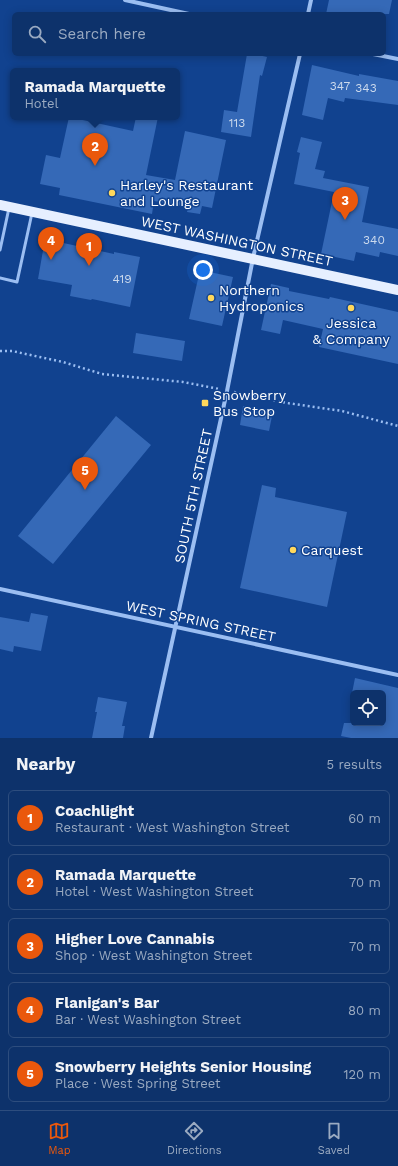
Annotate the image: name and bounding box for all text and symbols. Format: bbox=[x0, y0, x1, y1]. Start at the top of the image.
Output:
search box bbox=[12, 12, 386, 56]
icon: search bbox=[26, 23, 48, 45]
text: Search here bbox=[58, 25, 146, 43]
popup bbox=[10, 68, 180, 120]
text: Ramada Marquette bbox=[24, 78, 166, 96]
house number: 347 bbox=[330, 79, 350, 93]
house number: 343 bbox=[355, 81, 377, 95]
text: Hotel bbox=[24, 96, 58, 111]
house number: 113 bbox=[229, 116, 245, 130]
pin: 2 bbox=[82, 133, 108, 166]
place label: Harley's Restaurant and Lounge bbox=[120, 177, 253, 209]
pin: 3 bbox=[332, 187, 358, 220]
marker: Harley's Restaurant and Lounge bbox=[107, 188, 117, 198]
street label: WEST WASHINGTON STREET bbox=[140, 213, 335, 269]
pin: 4 bbox=[38, 227, 64, 260]
pin: 1 bbox=[76, 233, 102, 266]
house number: 340 bbox=[363, 233, 385, 247]
your location bbox=[193, 260, 213, 280]
house number: 419 bbox=[112, 272, 132, 286]
place label: Northern Hydroponics bbox=[219, 282, 304, 314]
marker: Northern Hydroponics bbox=[206, 293, 216, 303]
marker: Jessica & Company bbox=[346, 303, 356, 313]
place label: Jessica & Company bbox=[312, 315, 390, 347]
place label: Snowberry Bus Stop bbox=[213, 387, 287, 419]
marker: Snowberry Bus Stop bbox=[200, 398, 210, 408]
street label: SOUTH 5TH STREET bbox=[171, 427, 215, 565]
pin: 5 bbox=[72, 457, 98, 490]
place label: Carquest bbox=[301, 542, 363, 558]
marker: Carquest bbox=[288, 545, 298, 555]
street label: WEST SPRING STREET bbox=[125, 597, 278, 645]
map controls bbox=[350, 690, 386, 726]
button: locate bbox=[350, 690, 386, 726]
text: Nearby bbox=[16, 754, 75, 774]
text: 5 results bbox=[327, 757, 382, 772]
text: Coachlight bbox=[55, 802, 134, 820]
text: 1 bbox=[27, 811, 33, 826]
text: 60 m bbox=[348, 811, 381, 826]
text: Restaurant · West Washington Street bbox=[55, 820, 289, 835]
text: Ramada Marquette bbox=[55, 866, 196, 884]
text: 2 bbox=[26, 875, 34, 890]
text: 70 m bbox=[349, 875, 381, 890]
text: Hotel · West Washington Street bbox=[55, 884, 254, 899]
text: Higher Love Cannabis bbox=[55, 930, 214, 948]
text: 3 bbox=[26, 939, 34, 954]
text: 70 m bbox=[349, 939, 381, 954]
text: Shop · West Washington Street bbox=[55, 948, 252, 963]
text: Flanigan's Bar bbox=[55, 994, 159, 1012]
text: 4 bbox=[26, 1003, 34, 1018]
text: 80 m bbox=[348, 1003, 381, 1018]
text: Bar · West Washington Street bbox=[55, 1012, 241, 1027]
text: Snowberry Heights Senior Housing bbox=[55, 1058, 311, 1076]
text: 5 bbox=[26, 1067, 34, 1082]
text: 120 m bbox=[343, 1067, 381, 1082]
text: Place · West Spring Street bbox=[55, 1076, 221, 1091]
tab: Map bbox=[48, 1120, 71, 1157]
tab: Directions bbox=[167, 1120, 221, 1157]
tab: Saved bbox=[318, 1120, 350, 1157]

